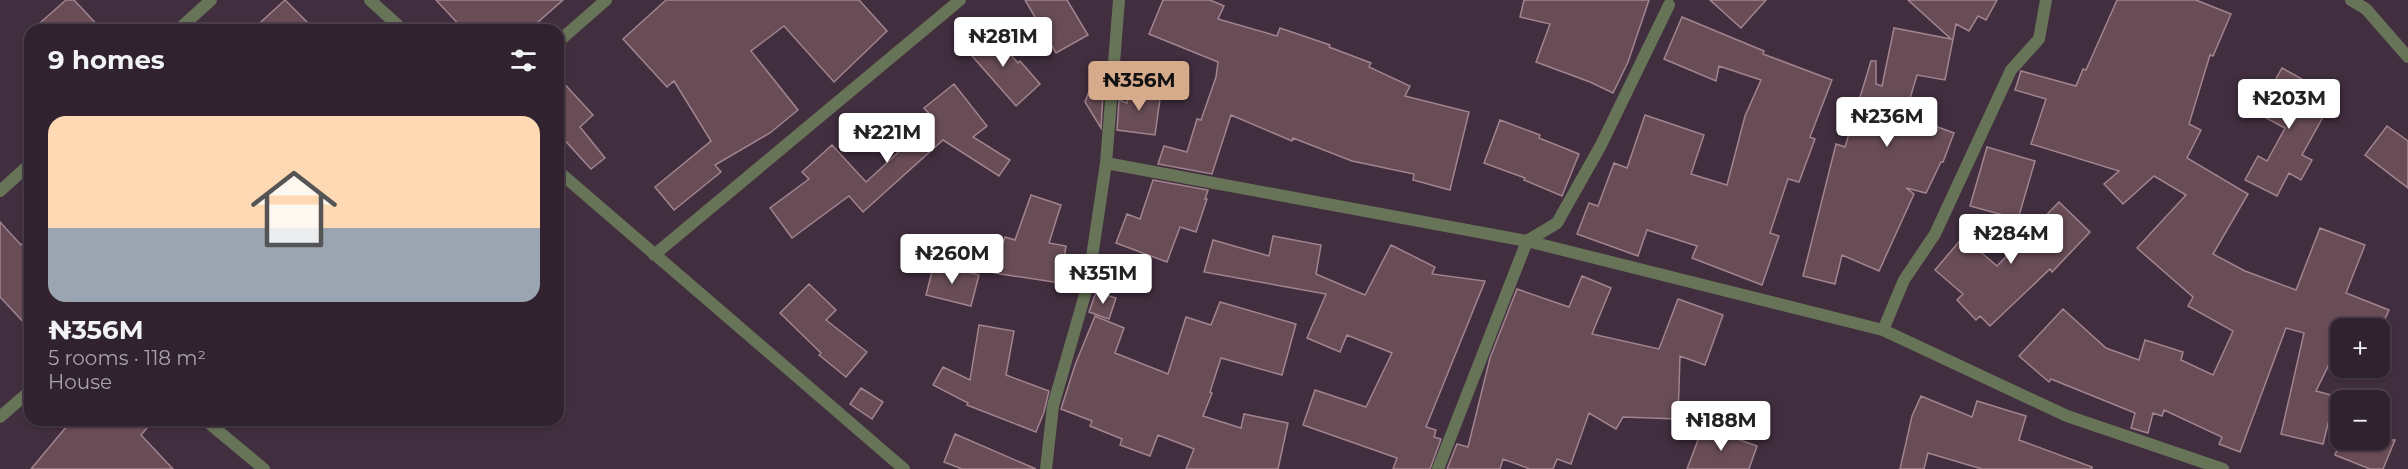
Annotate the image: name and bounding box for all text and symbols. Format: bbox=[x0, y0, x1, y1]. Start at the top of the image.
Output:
pin: ₦281M bbox=[961, 17, 1045, 68]
text: ₦281M bbox=[968, 24, 1038, 48]
text: 9 homes bbox=[48, 44, 165, 76]
icon: filters bbox=[507, 44, 540, 77]
pin: ₦356M bbox=[1097, 61, 1181, 112]
text: ₦356M bbox=[1102, 68, 1176, 92]
pin: ₦203M bbox=[2247, 79, 2331, 130]
text: ₦203M bbox=[2252, 86, 2326, 110]
pin: ₦236M bbox=[1845, 97, 1929, 148]
text: ₦236M bbox=[1850, 104, 1924, 128]
pin: ₦221M bbox=[845, 113, 929, 164]
text: ₦221M bbox=[853, 120, 921, 144]
icon: home bbox=[240, 155, 348, 263]
pin: ₦284M bbox=[1969, 214, 2053, 265]
text: ₦284M bbox=[1973, 221, 2049, 245]
pin: ₦260M bbox=[910, 234, 994, 285]
text: ₦260M bbox=[914, 241, 990, 265]
pin: ₦351M bbox=[1061, 254, 1145, 305]
text: ₦351M bbox=[1069, 261, 1137, 285]
text: ₦356M bbox=[48, 314, 143, 346]
map controls bbox=[2330, 318, 2390, 450]
button: + bbox=[2330, 318, 2390, 378]
text: 5 rooms · 118 m² bbox=[48, 346, 206, 370]
text: House bbox=[48, 370, 112, 394]
button: − bbox=[2330, 390, 2390, 450]
pin: ₦188M bbox=[1679, 401, 1763, 452]
text: ₦188M bbox=[1685, 408, 1757, 432]

